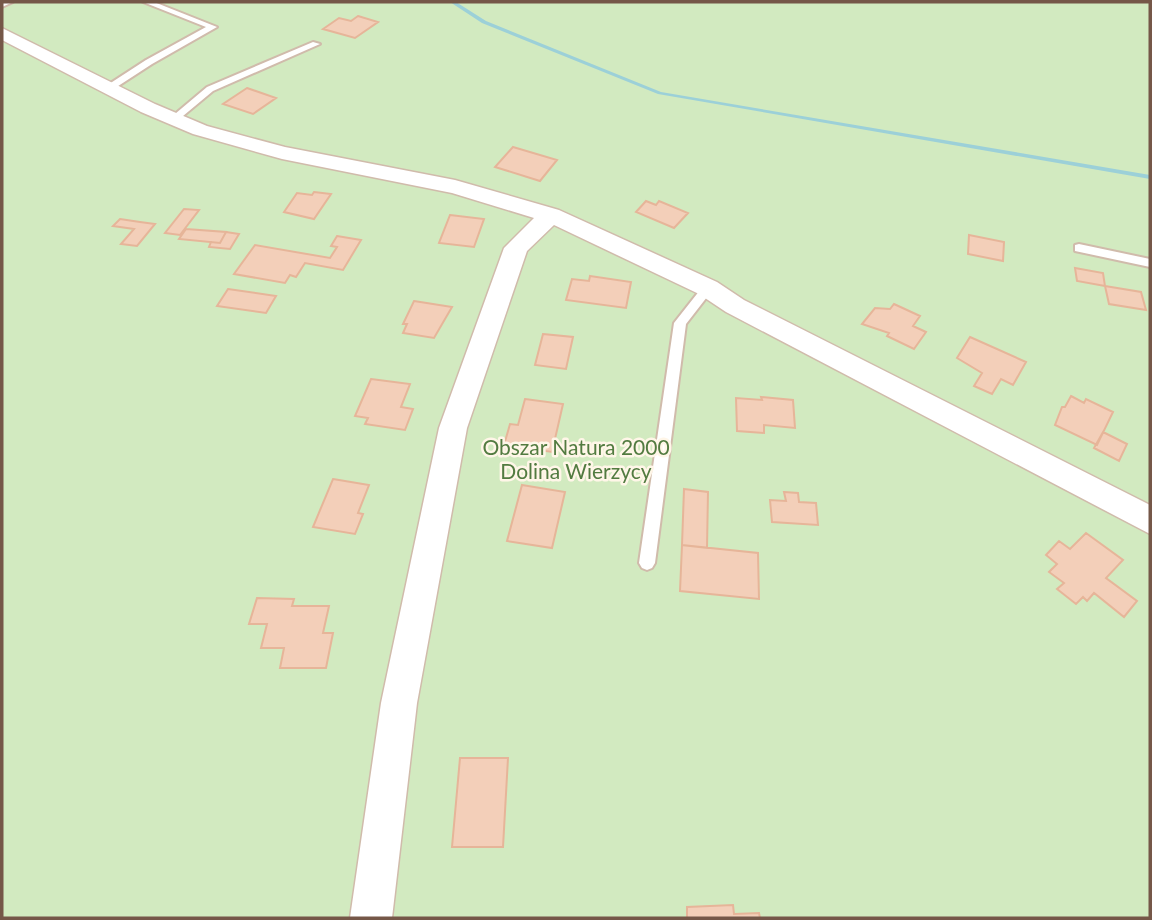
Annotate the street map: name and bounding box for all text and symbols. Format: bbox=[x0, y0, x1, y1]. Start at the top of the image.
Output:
park label: Obszar Natura 2000 Dolina Wierzycy bbox=[482, 434, 670, 483]

